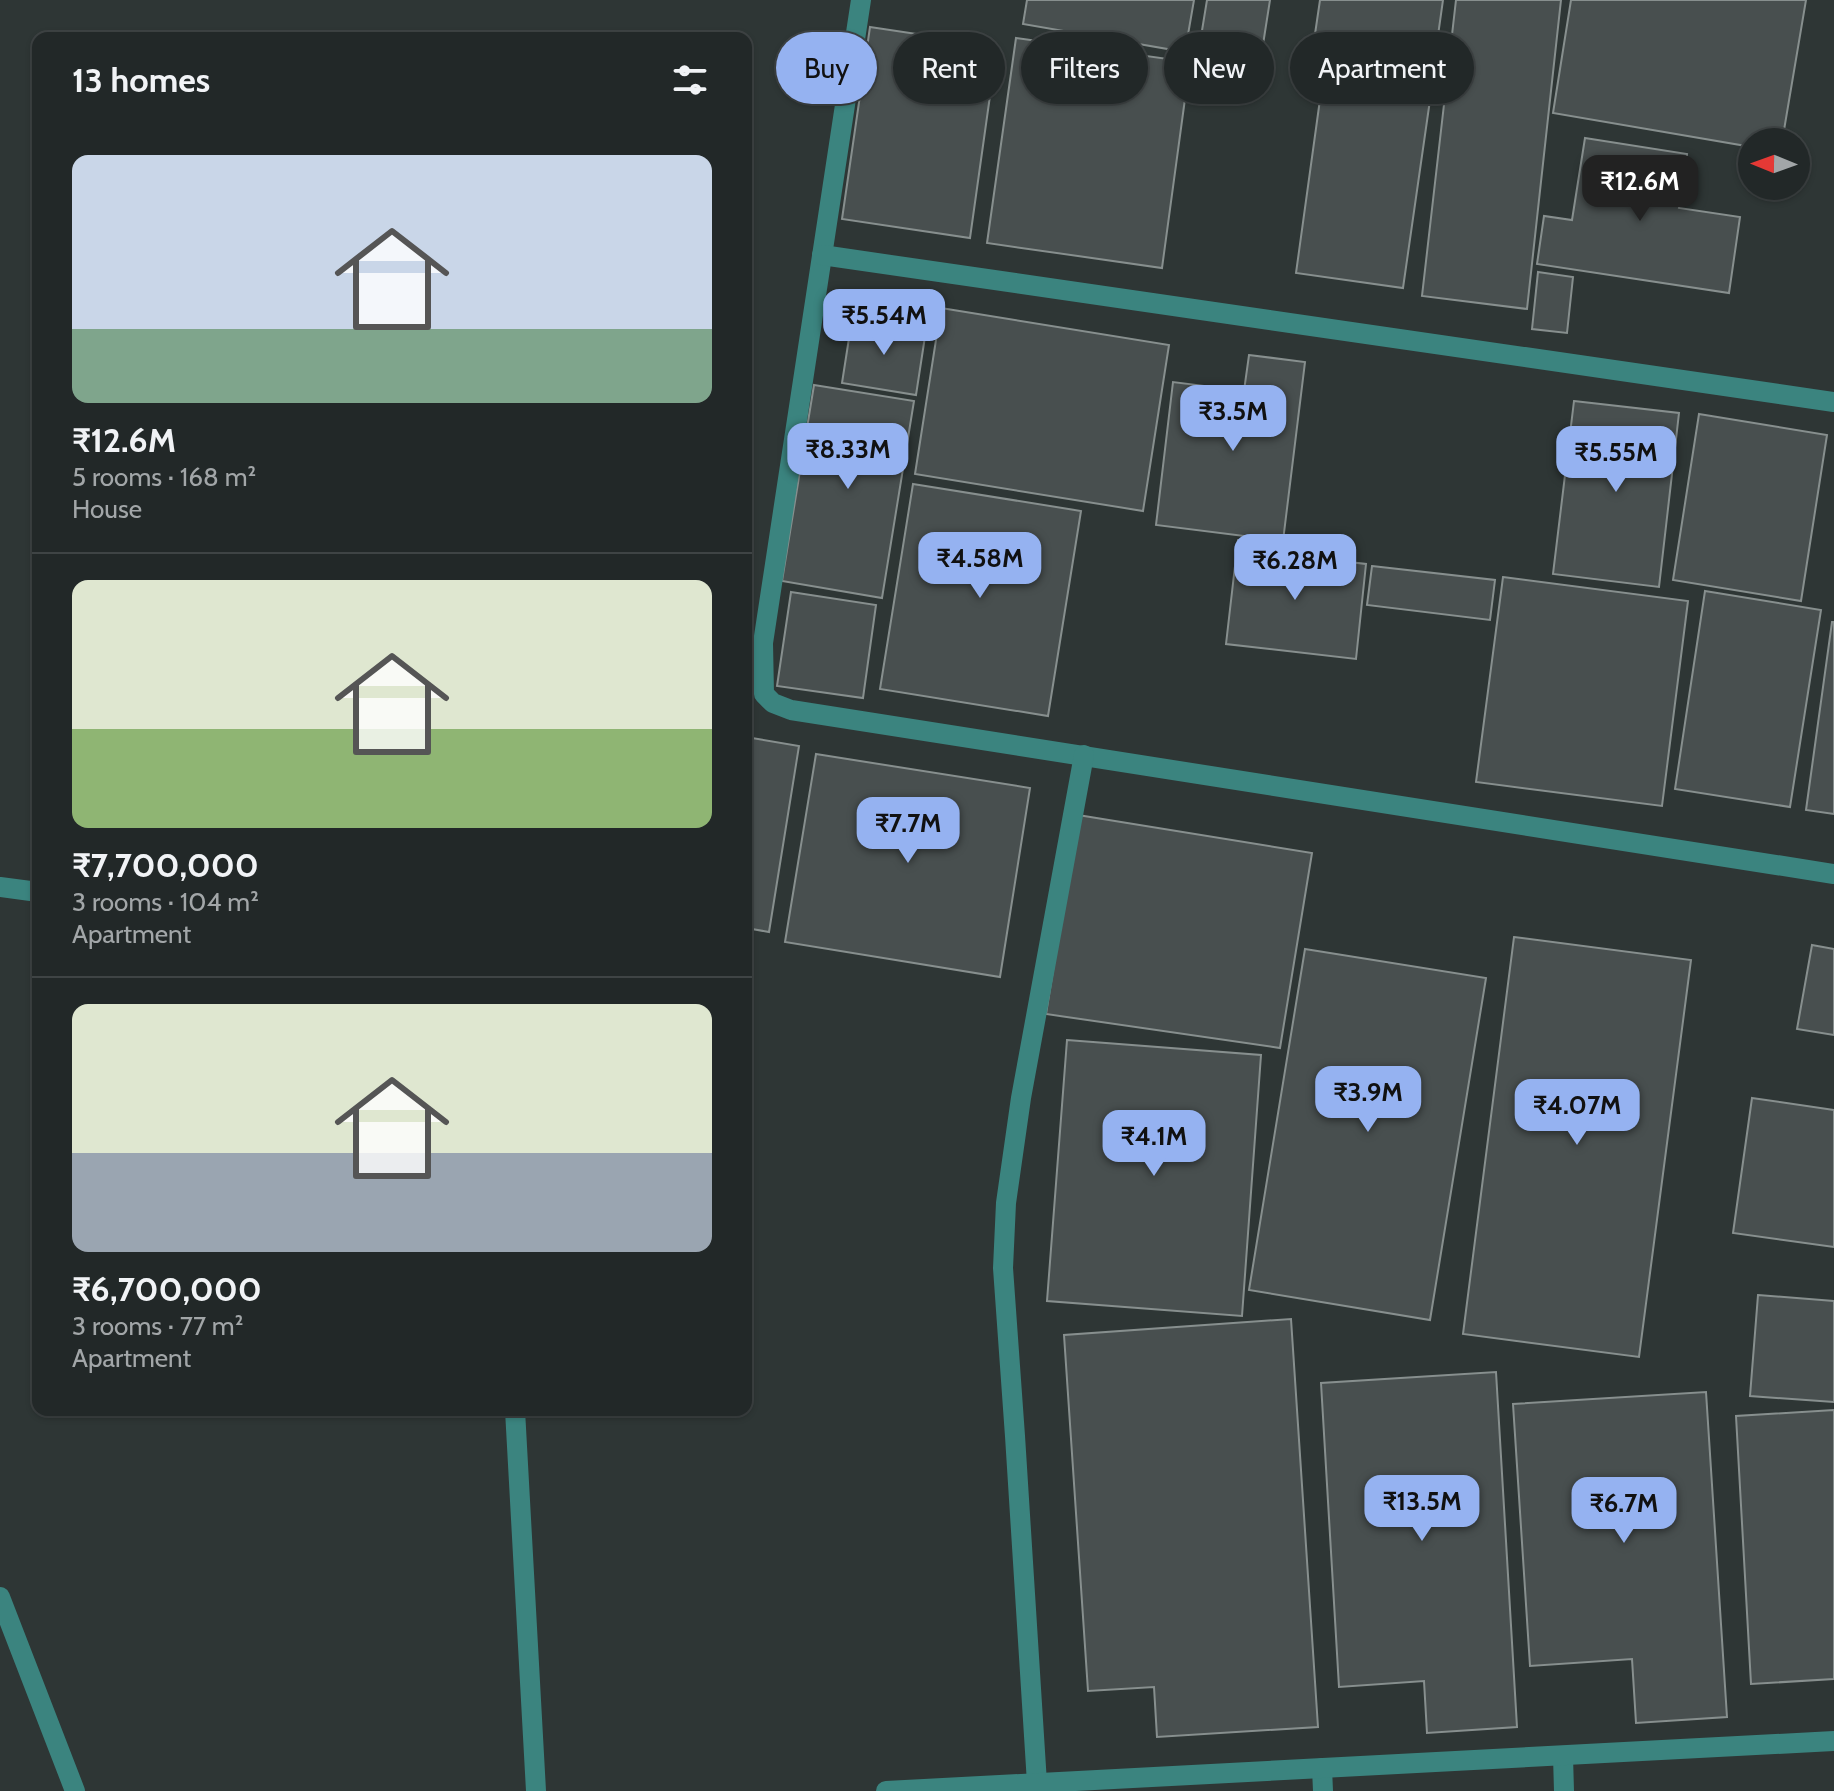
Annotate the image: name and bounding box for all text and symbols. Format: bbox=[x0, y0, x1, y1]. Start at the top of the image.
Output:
chip: Buy bbox=[776, 32, 877, 104]
chip: Rent bbox=[893, 32, 1005, 104]
chip: Filters bbox=[1021, 32, 1148, 104]
chip: New bbox=[1164, 32, 1274, 104]
chip: Apartment bbox=[1290, 32, 1474, 104]
icon: filters bbox=[668, 58, 712, 102]
text: 13 homes bbox=[72, 59, 210, 101]
north arrow bbox=[1738, 128, 1810, 200]
map controls bbox=[1738, 128, 1810, 200]
pin: ₹12.6M bbox=[1575, 155, 1705, 223]
text: ₹12.6M bbox=[1600, 165, 1680, 197]
icon: home bbox=[320, 207, 464, 351]
pin: ₹5.54M bbox=[819, 289, 949, 357]
text: ₹5.54M bbox=[841, 299, 927, 331]
pin: ₹3.5M bbox=[1177, 385, 1289, 453]
text: ₹3.5M bbox=[1198, 395, 1268, 427]
text: ₹12.6M bbox=[72, 419, 176, 461]
pin: ₹8.33M bbox=[783, 423, 913, 491]
pin: ₹5.55M bbox=[1551, 426, 1681, 494]
text: ₹8.33M bbox=[805, 433, 891, 465]
text: ₹5.55M bbox=[1574, 436, 1658, 468]
text: 5 rooms · 168 m² bbox=[72, 461, 256, 493]
text: House bbox=[72, 493, 142, 525]
pin: ₹4.58M bbox=[915, 532, 1045, 600]
pin: ₹6.28M bbox=[1230, 534, 1360, 602]
text: ₹4.58M bbox=[936, 542, 1024, 574]
text: ₹6.28M bbox=[1252, 544, 1338, 576]
icon: home bbox=[320, 632, 464, 776]
pin: ₹7.7M bbox=[852, 797, 964, 865]
text: ₹7.7M bbox=[875, 807, 941, 839]
text: ₹7,700,000 bbox=[72, 844, 259, 886]
text: 3 rooms · 104 m² bbox=[72, 886, 259, 918]
text: Apartment bbox=[72, 918, 191, 950]
icon: home bbox=[320, 1056, 464, 1200]
pin: ₹3.9M bbox=[1312, 1066, 1424, 1134]
text: ₹3.9M bbox=[1333, 1076, 1403, 1108]
pin: ₹4.07M bbox=[1512, 1079, 1642, 1147]
text: ₹4.07M bbox=[1533, 1089, 1621, 1121]
pin: ₹4.1M bbox=[1098, 1110, 1210, 1178]
text: ₹4.1M bbox=[1121, 1120, 1187, 1152]
text: ₹6,700,000 bbox=[72, 1268, 262, 1310]
text: 3 rooms · 77 m² bbox=[72, 1310, 243, 1342]
text: Apartment bbox=[72, 1342, 191, 1374]
pin: ₹13.5M bbox=[1357, 1475, 1487, 1543]
pin: ₹6.7M bbox=[1568, 1477, 1680, 1545]
text: ₹13.5M bbox=[1382, 1485, 1462, 1517]
text: ₹6.7M bbox=[1590, 1487, 1658, 1519]

